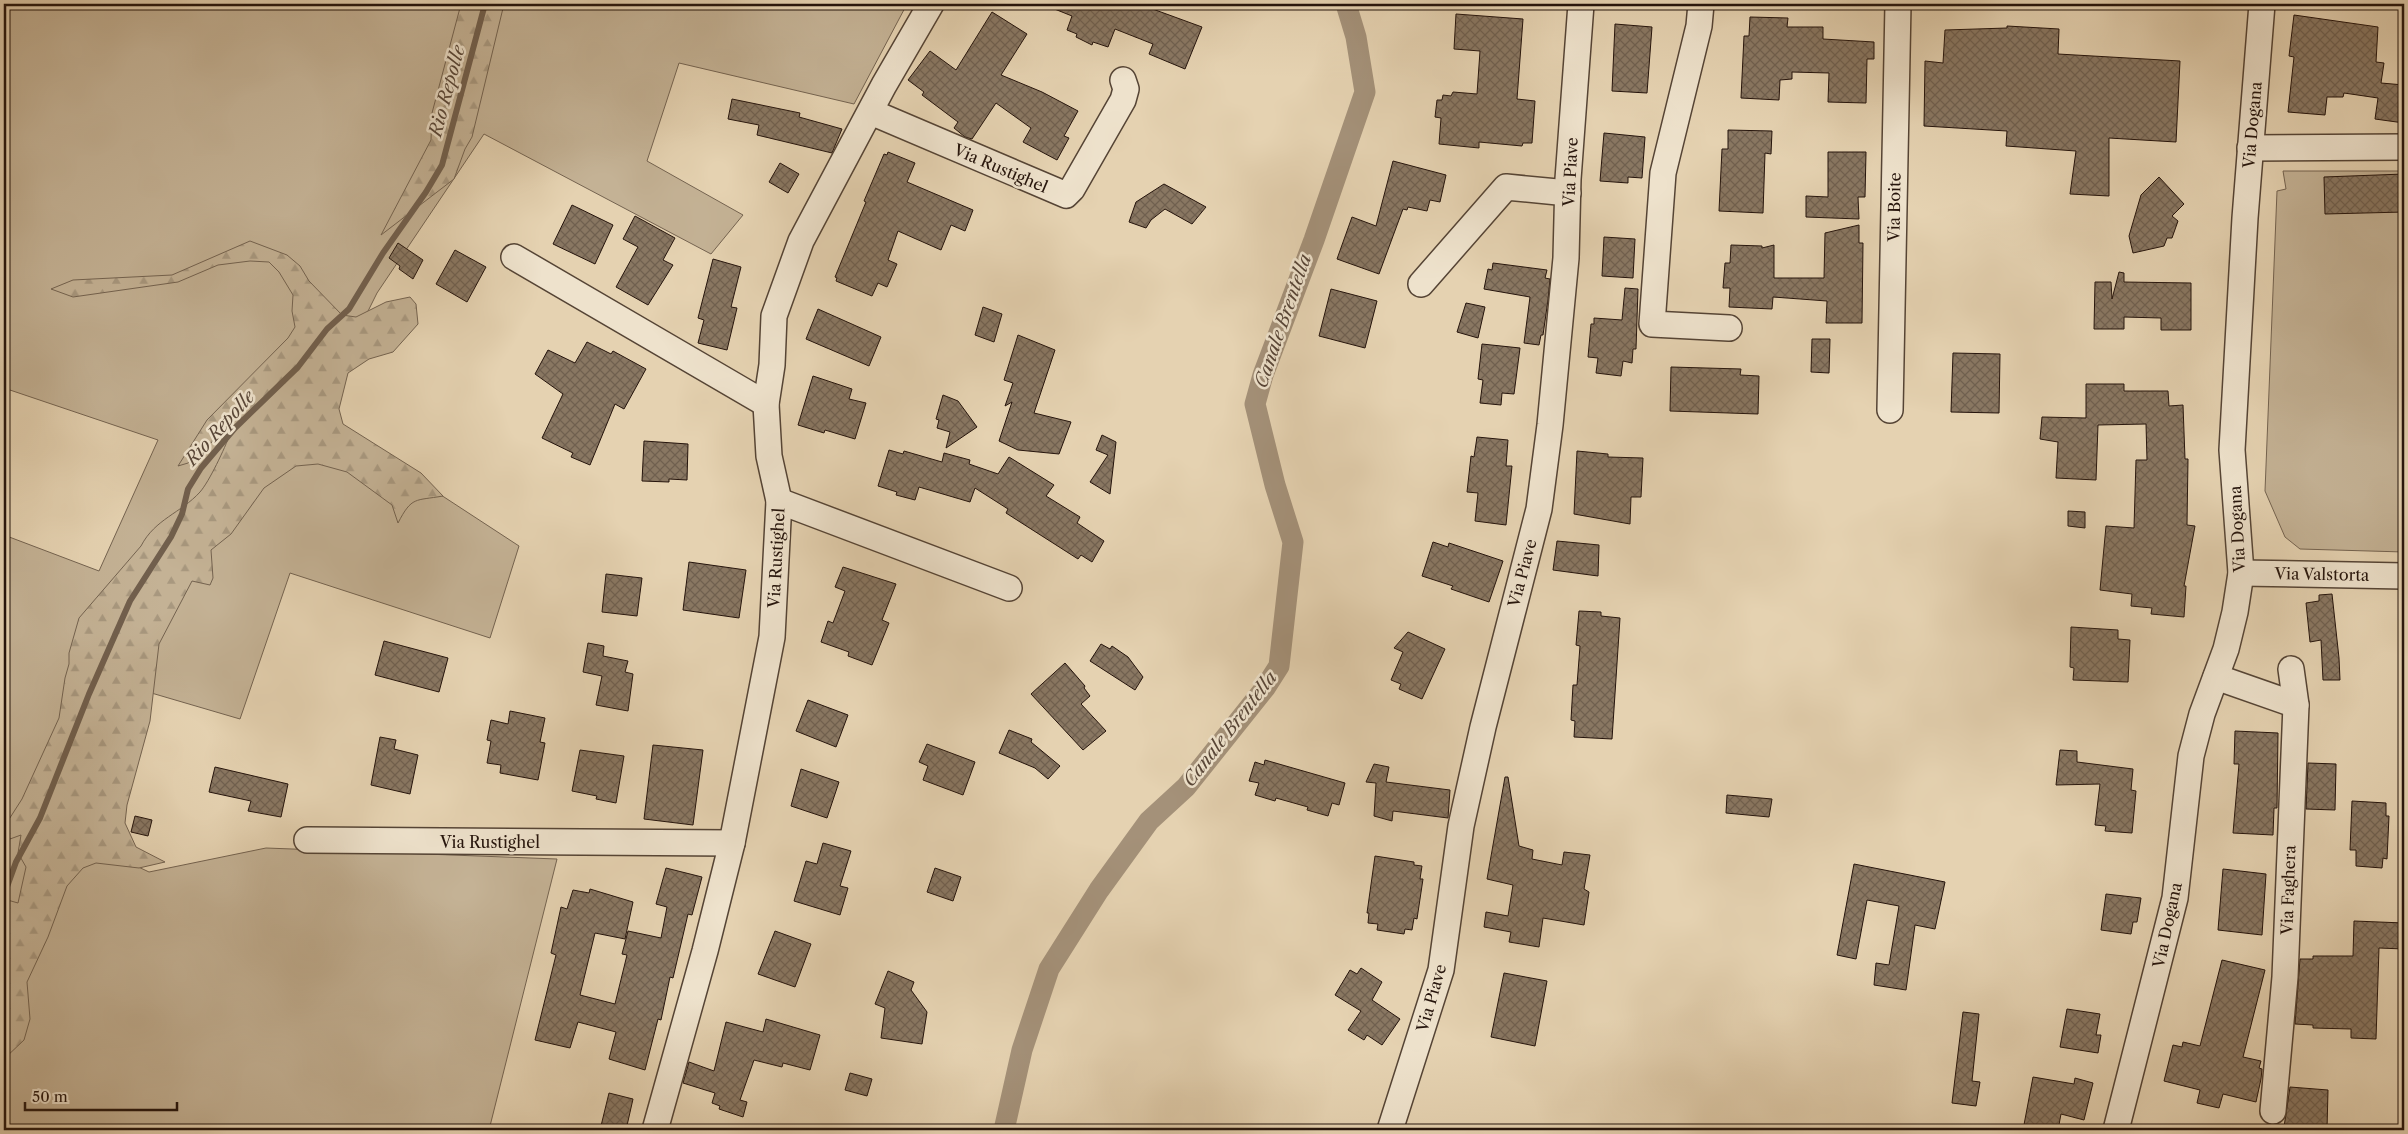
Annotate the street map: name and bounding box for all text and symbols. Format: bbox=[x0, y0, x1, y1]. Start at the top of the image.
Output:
water label: Rio Repolle bbox=[424, 42, 470, 141]
street label: Via Dogana bbox=[2238, 80, 2266, 170]
street label: Via Piave bbox=[1558, 137, 1582, 208]
street label: Via Rustighel bbox=[950, 139, 1051, 197]
street label: Via Boite bbox=[1883, 172, 1905, 243]
water label: Canale Brentella bbox=[1250, 251, 1316, 391]
water label: Rio Repolle bbox=[179, 385, 260, 472]
street label: Via Dogana bbox=[2225, 484, 2249, 574]
street label: Via Rustighel bbox=[763, 507, 789, 609]
street label: Via Piave bbox=[1503, 537, 1541, 610]
street label: Via Valstorta bbox=[2273, 563, 2370, 585]
water label: Canale Brentella bbox=[1178, 667, 1282, 791]
street label: Via Rustighel bbox=[439, 832, 540, 852]
street label: Via Faghera bbox=[2276, 844, 2300, 936]
street label: Via Dogana bbox=[2148, 880, 2186, 971]
street label: Via Piave bbox=[1412, 962, 1450, 1035]
scale bar bbox=[25, 1079, 178, 1111]
text: 50 m bbox=[32, 1087, 68, 1106]

